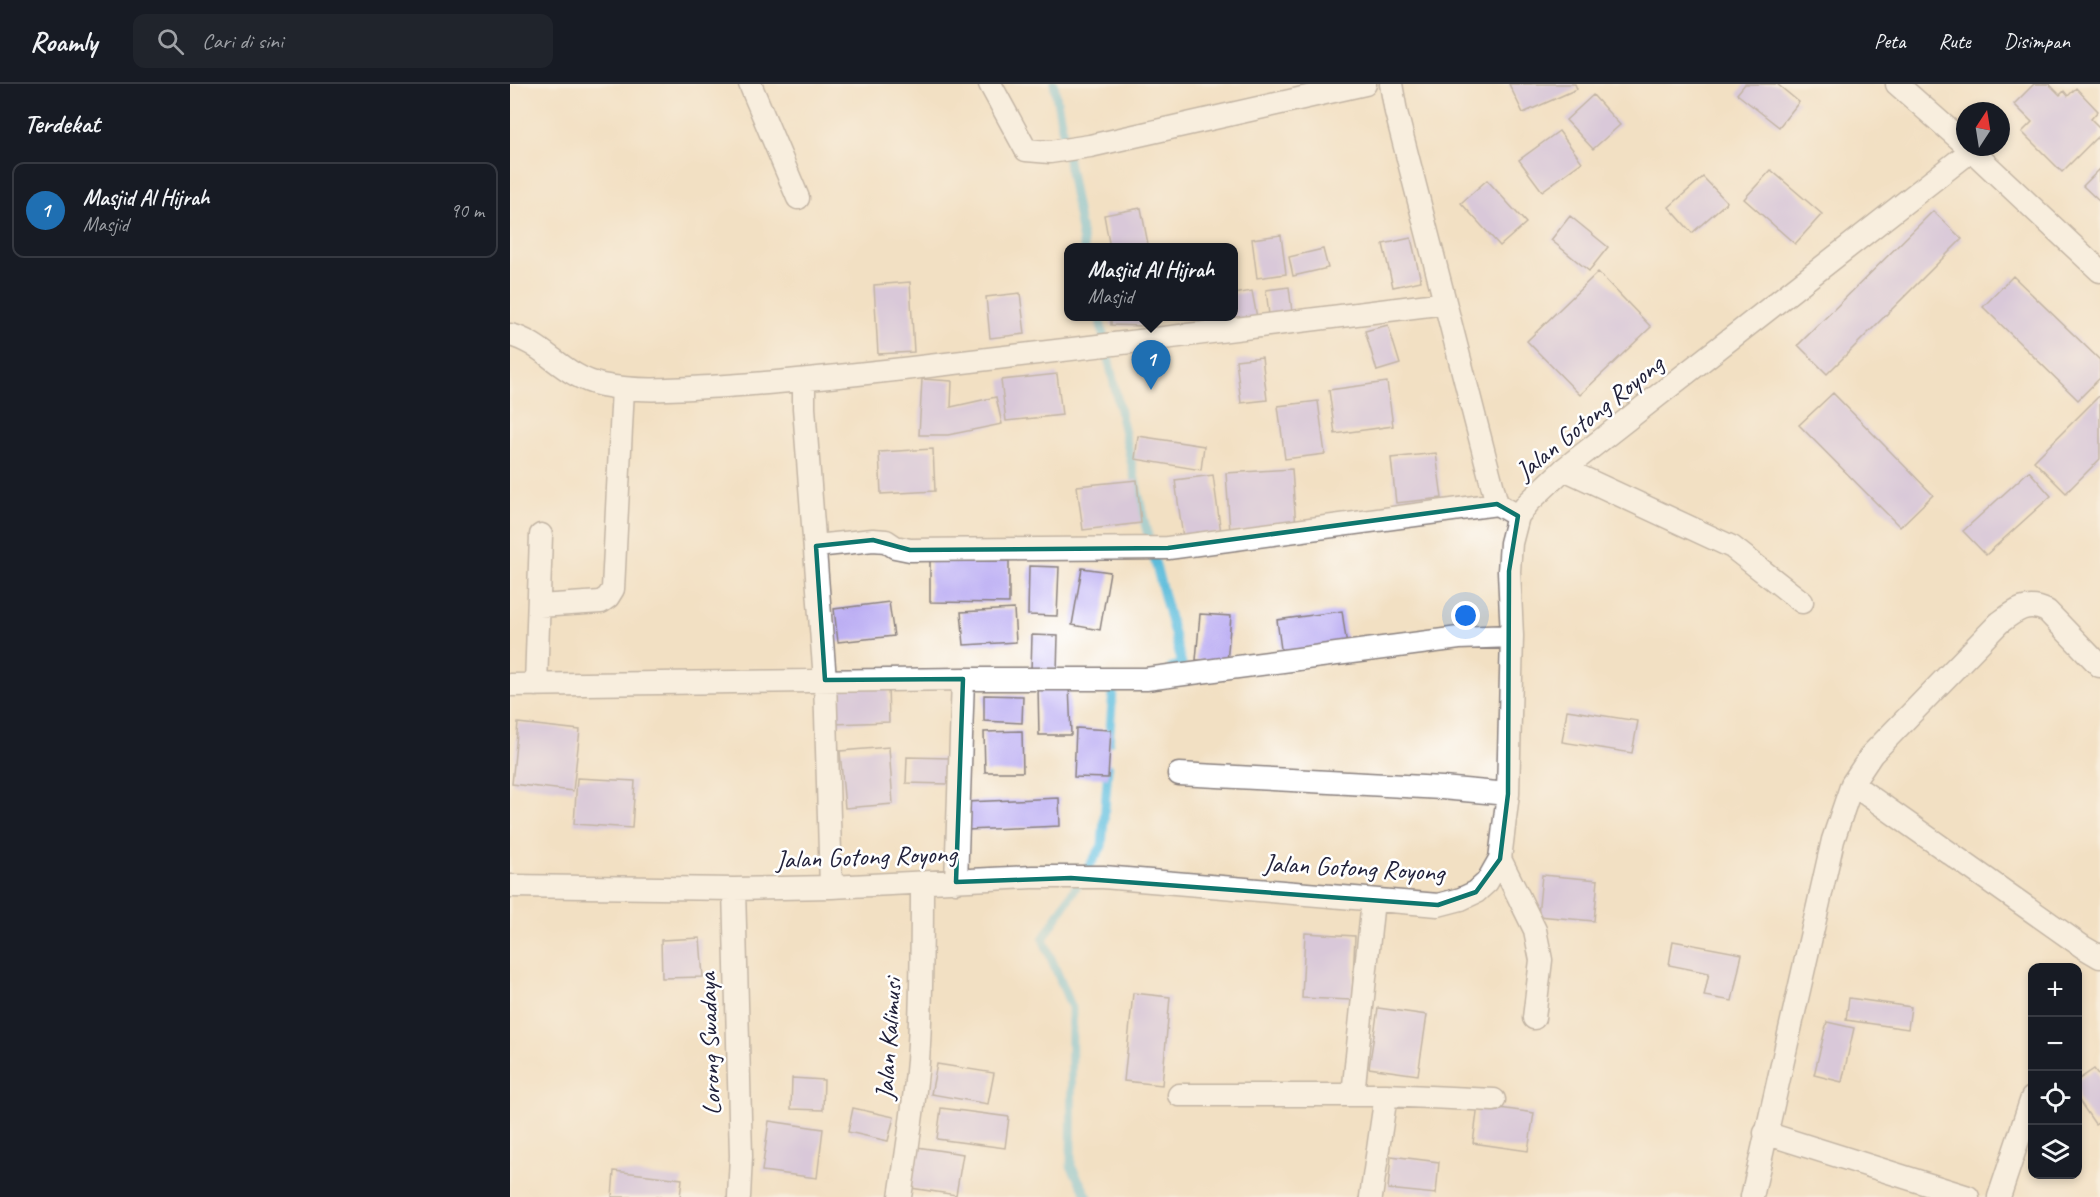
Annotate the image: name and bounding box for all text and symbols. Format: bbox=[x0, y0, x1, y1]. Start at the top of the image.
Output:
search box bbox=[133, 14, 553, 68]
text: Roamly bbox=[30, 24, 97, 59]
icon: search bbox=[154, 25, 187, 58]
text: Cari di sini bbox=[202, 27, 283, 55]
text: Peta bbox=[1874, 28, 1905, 54]
text: Rute bbox=[1938, 28, 1971, 54]
text: Disimpan bbox=[2004, 28, 2070, 54]
north arrow bbox=[1956, 102, 2010, 156]
text: Terdekat bbox=[24, 107, 100, 140]
text: Masjid Al Hijrah bbox=[83, 184, 209, 212]
text: 1 bbox=[41, 198, 50, 223]
text: 90 m bbox=[450, 198, 484, 223]
text: Masjid bbox=[83, 212, 129, 237]
popup bbox=[1064, 243, 1238, 321]
text: Masjid Al Hijrah bbox=[1088, 256, 1214, 284]
text: Masjid bbox=[1088, 284, 1133, 309]
pin: 1 bbox=[1132, 340, 1170, 390]
street label: Jalan Gotong Royong bbox=[1507, 347, 1671, 488]
your location bbox=[1451, 601, 1480, 630]
street label: Jalan Gotong Royong bbox=[773, 837, 959, 876]
street label: Jalan Gotong Royong bbox=[1261, 846, 1447, 889]
map controls bbox=[2028, 963, 2082, 1179]
button: + bbox=[2028, 963, 2082, 1017]
street label: Lorong Swadaya bbox=[690, 970, 728, 1116]
street label: Jalan Kalimusi bbox=[868, 974, 909, 1103]
button: − bbox=[2028, 1017, 2082, 1071]
button: locate bbox=[2028, 1071, 2082, 1125]
button: layers bbox=[2028, 1125, 2082, 1179]

